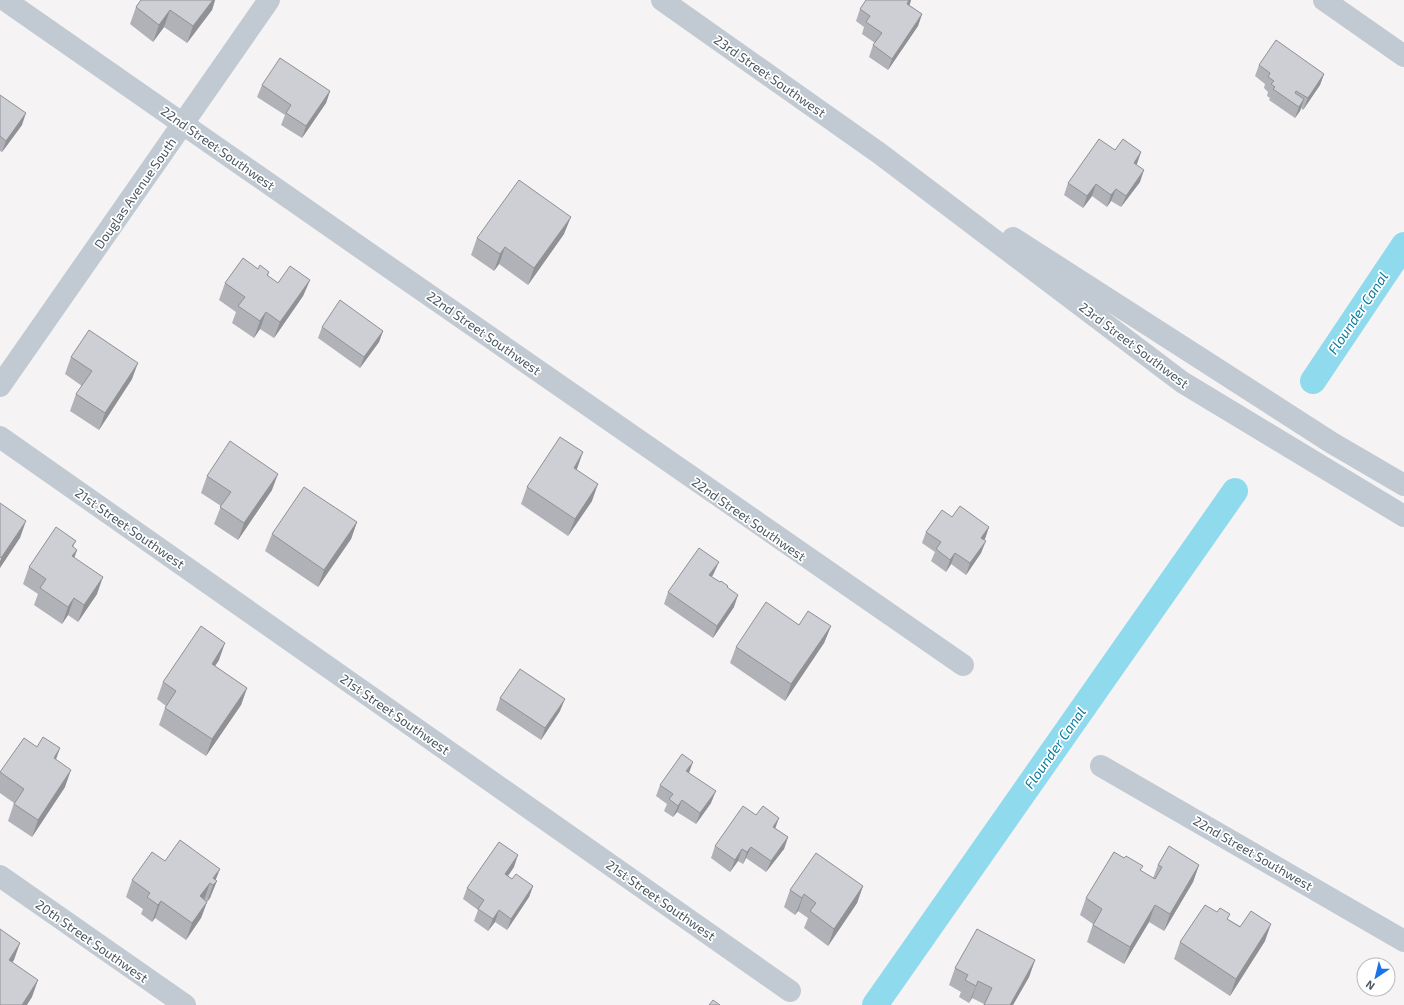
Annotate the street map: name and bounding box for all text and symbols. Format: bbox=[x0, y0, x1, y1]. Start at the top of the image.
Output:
street label: 23rd Street Southwest bbox=[711, 31, 829, 121]
street label: 22nd Street Southwest bbox=[158, 103, 278, 193]
street label: Douglas Avenue South bbox=[91, 134, 179, 252]
water label: Flounder Canal bbox=[1324, 268, 1391, 357]
street label: 22nd Street Southwest bbox=[424, 288, 544, 378]
street label: 23rd Street Southwest bbox=[1076, 299, 1192, 391]
street label: 22nd Street Southwest bbox=[689, 474, 809, 564]
street label: 21st Street Southwest bbox=[72, 484, 188, 572]
street label: 21st Street Southwest bbox=[337, 670, 453, 758]
water label: Flounder Canal bbox=[1020, 704, 1089, 792]
street label: 22nd Street Southwest bbox=[1190, 812, 1316, 894]
street label: 21st Street Southwest bbox=[603, 856, 719, 944]
street label: 20th Street Southwest bbox=[33, 896, 151, 986]
north arrow bbox=[1356, 957, 1396, 997]
text: N bbox=[1363, 978, 1377, 993]

